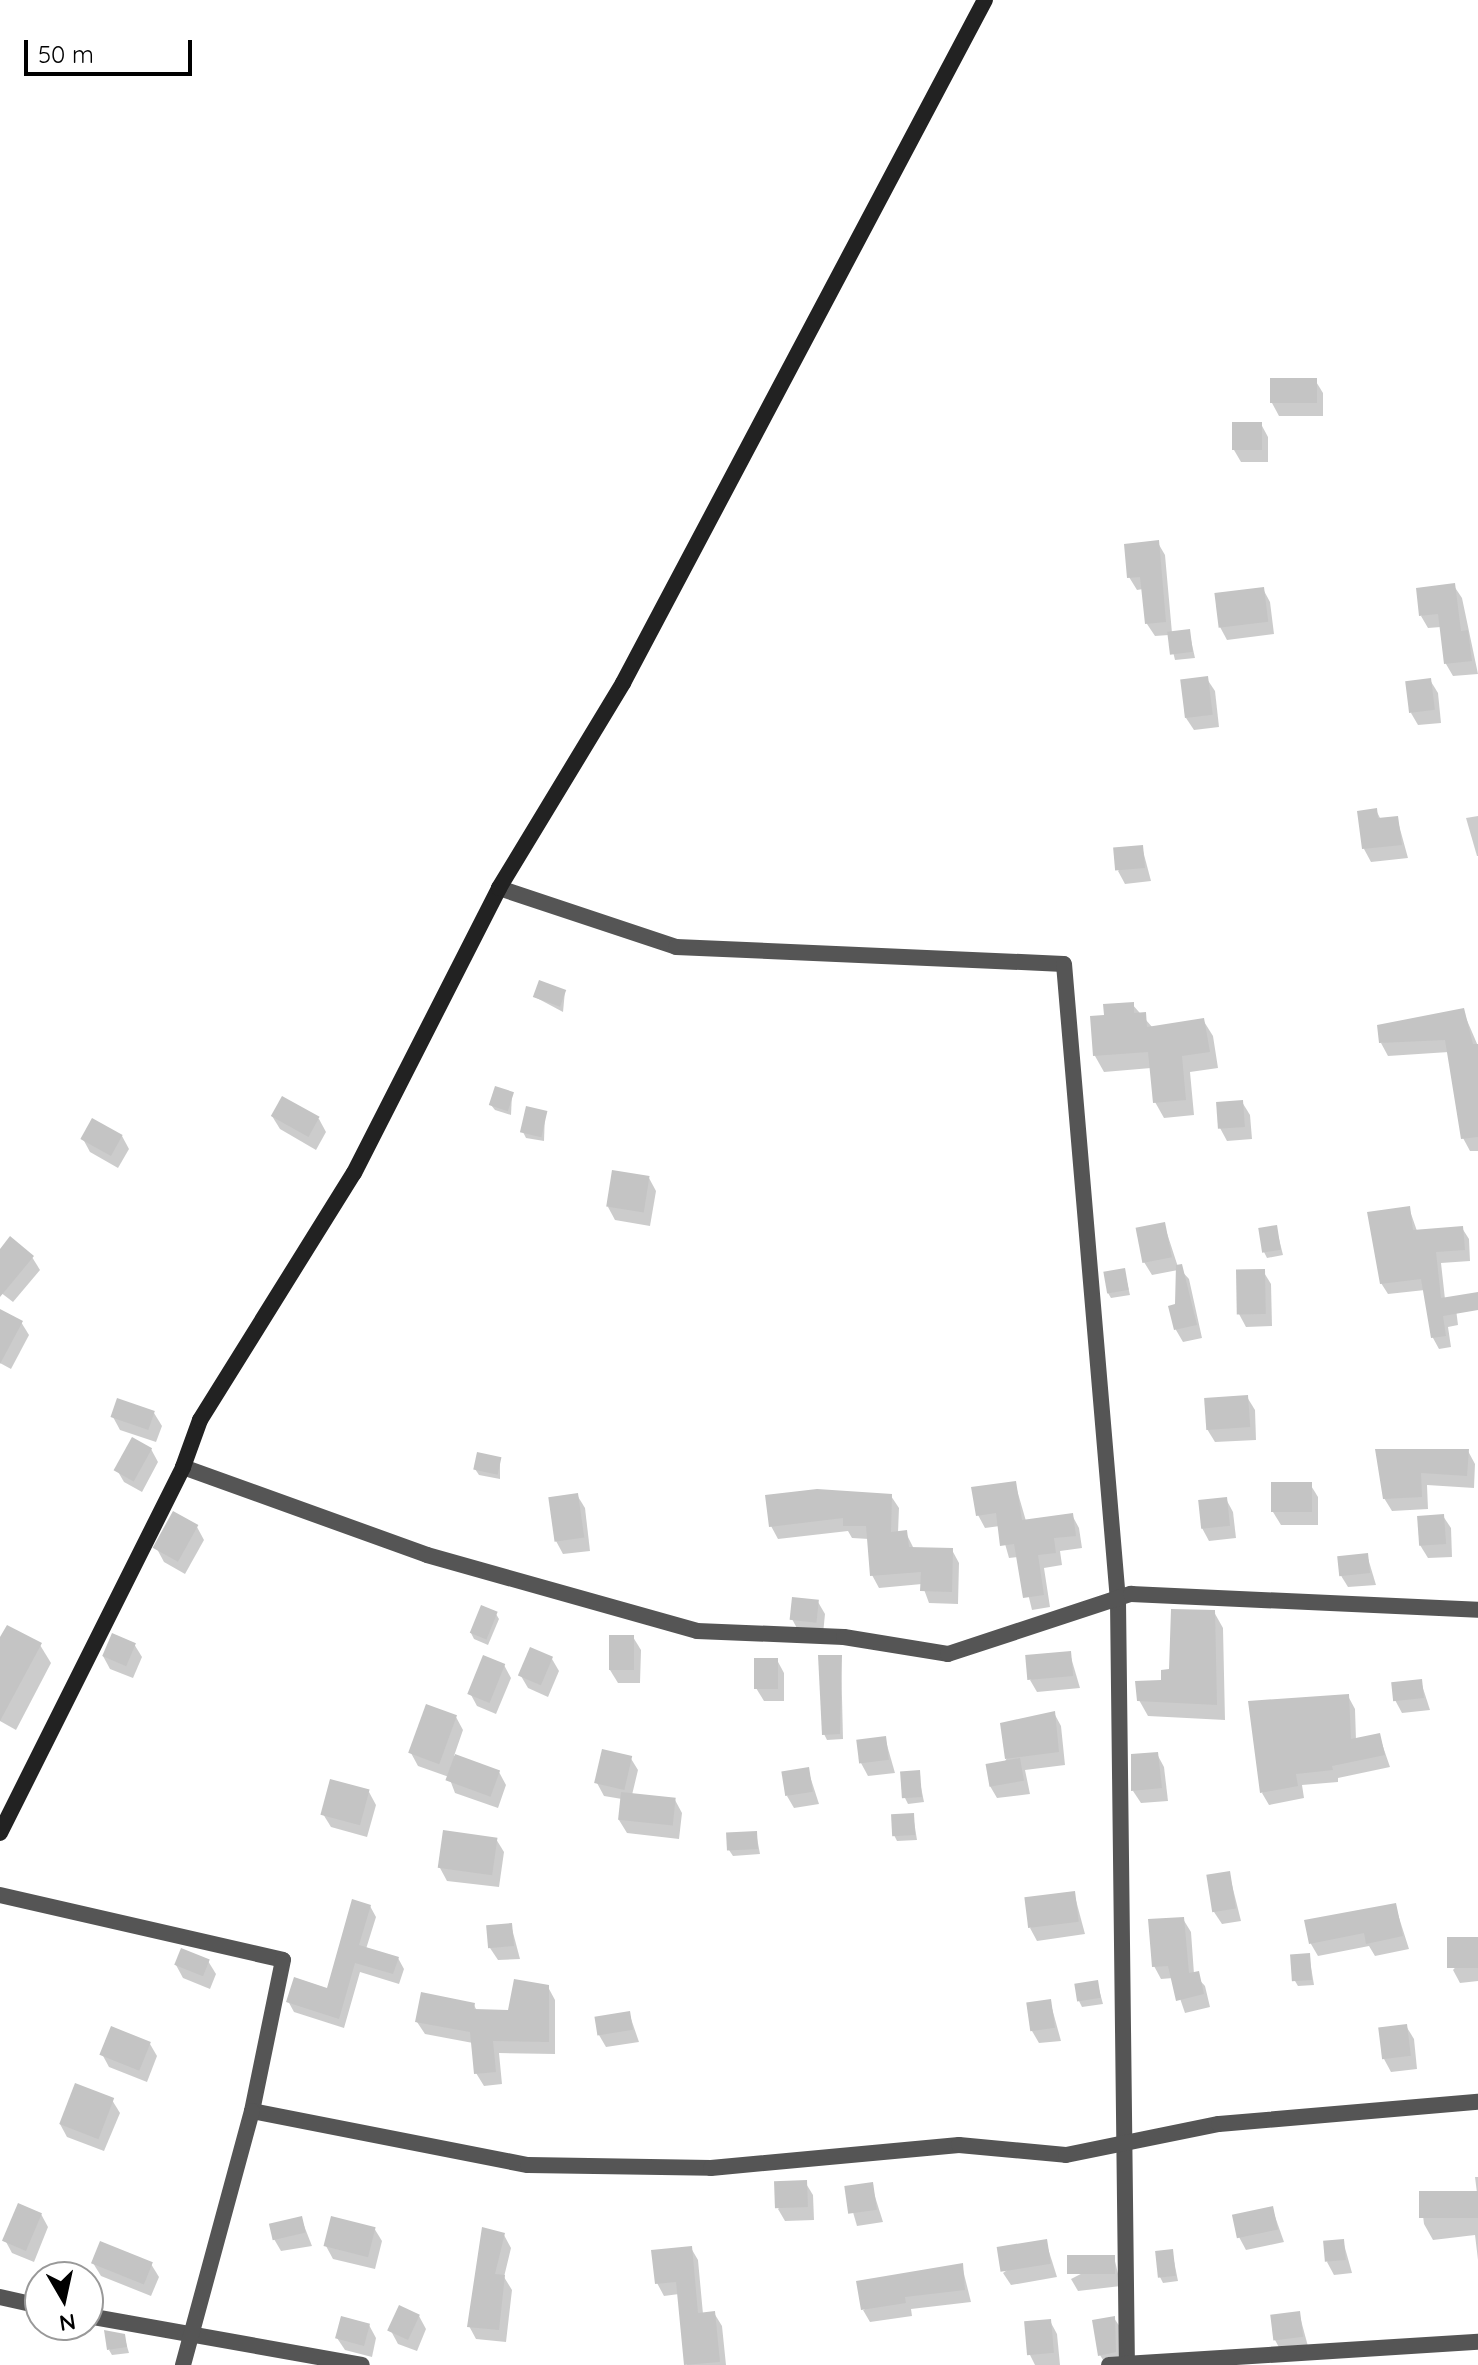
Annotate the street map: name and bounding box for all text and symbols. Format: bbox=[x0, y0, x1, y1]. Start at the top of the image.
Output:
scale bar bbox=[28, 24, 196, 74]
text: 50 m bbox=[38, 39, 94, 69]
north arrow bbox=[24, 2261, 104, 2341]
text: N bbox=[57, 2308, 78, 2338]

